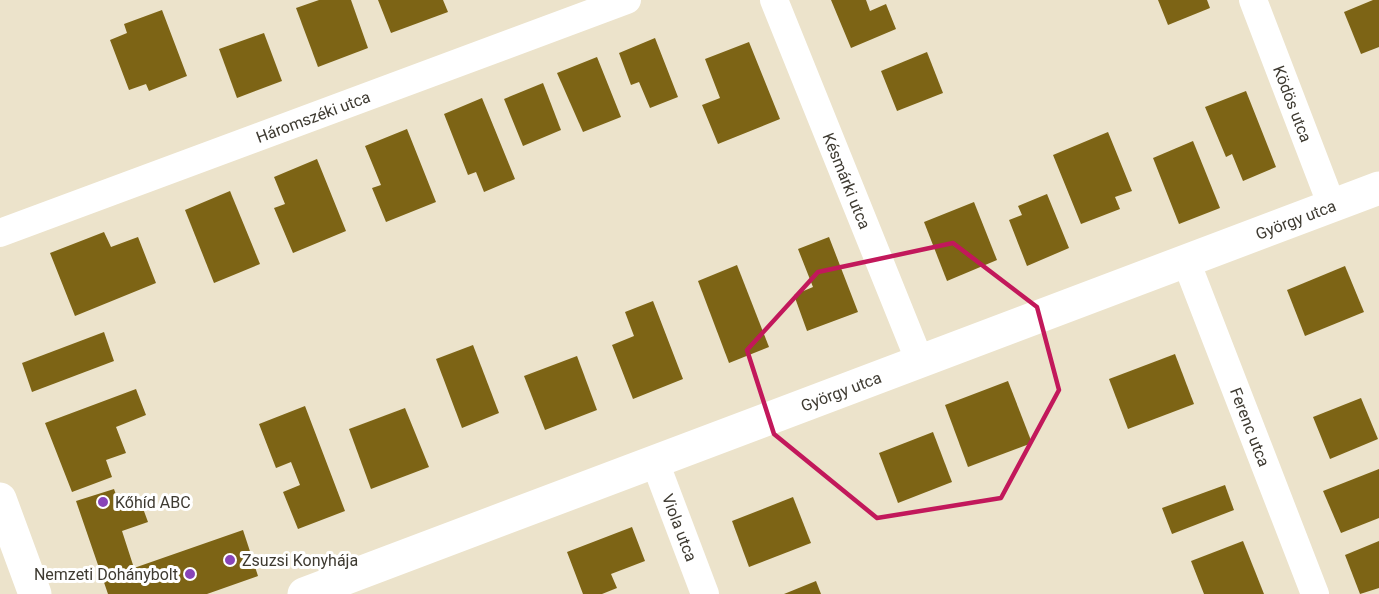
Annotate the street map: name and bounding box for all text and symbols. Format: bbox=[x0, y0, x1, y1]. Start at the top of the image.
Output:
street label: Ködös utca bbox=[1269, 63, 1316, 145]
street label: Háromszéki utca bbox=[254, 87, 373, 147]
street label: Késmárki utca bbox=[819, 130, 874, 232]
street label: György utca bbox=[1253, 196, 1339, 244]
street label: György utca bbox=[798, 368, 884, 415]
street label: Ferenc utca bbox=[1226, 385, 1274, 469]
street label: Viola utca bbox=[658, 491, 701, 564]
place label: Kőhíd ABC bbox=[115, 493, 191, 512]
marker: Kőhíd ABC bbox=[96, 495, 110, 509]
place label: Zsuzsi Konyhája bbox=[242, 551, 358, 570]
marker: Zsuzsi Konyhája bbox=[223, 553, 237, 567]
place label: Nemzeti Dohánybolt bbox=[34, 565, 178, 584]
marker: Nemzeti Dohánybolt bbox=[183, 567, 197, 581]

